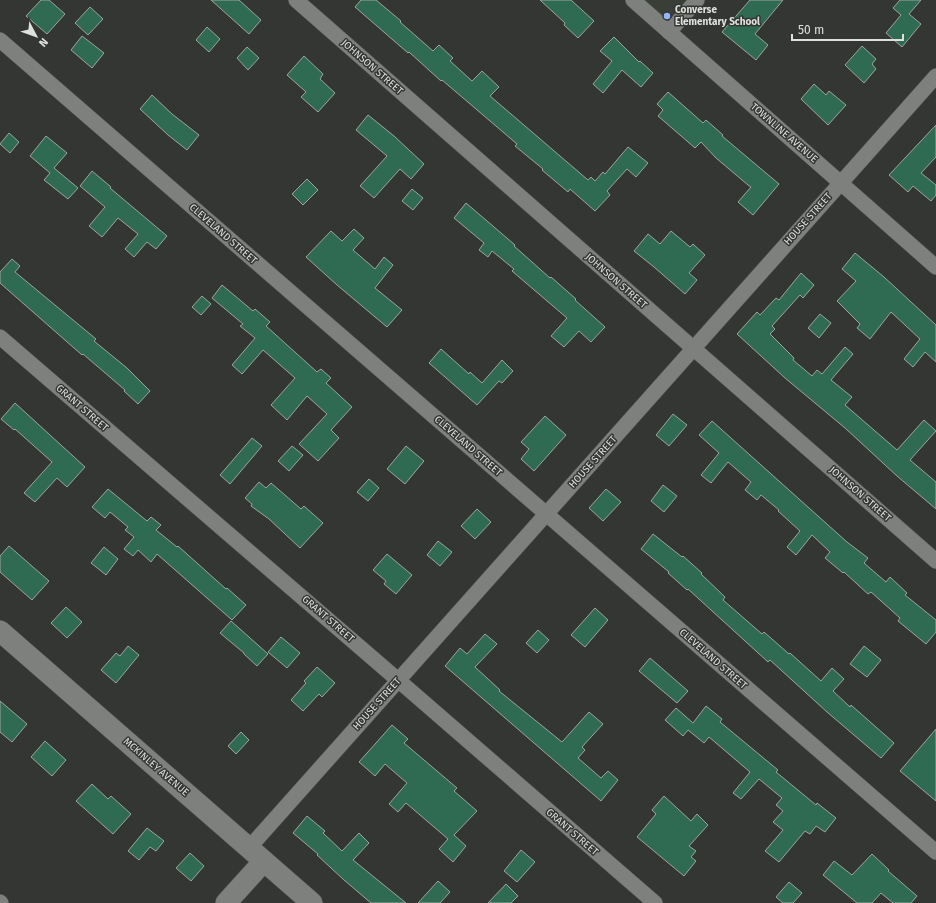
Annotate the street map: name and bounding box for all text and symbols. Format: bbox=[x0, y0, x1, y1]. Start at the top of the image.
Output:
place label: Converse Elementary School bbox=[675, 4, 760, 28]
marker: Converse Elementary School bbox=[662, 11, 672, 21]
north arrow bbox=[16, 16, 56, 56]
scale bar bbox=[792, 16, 903, 42]
text: 50 m bbox=[798, 23, 824, 37]
text: N bbox=[36, 35, 50, 49]
street label: JOHNSON STREET bbox=[339, 37, 406, 98]
street label: TOWNLINE AVENUE bbox=[748, 101, 820, 165]
street label: HOUSE STREET bbox=[781, 190, 835, 248]
street label: CLEVELAND STREET bbox=[187, 201, 260, 267]
street label: JOHNSON STREET bbox=[583, 251, 650, 312]
street label: GRANT STREET bbox=[54, 382, 111, 434]
street label: CLEVELAND STREET bbox=[432, 413, 505, 479]
street label: HOUSE STREET bbox=[566, 433, 620, 491]
street label: JOHNSON STREET bbox=[827, 464, 894, 525]
street label: GRANT STREET bbox=[300, 593, 357, 645]
street label: CLEVELAND STREET bbox=[677, 626, 750, 692]
street label: HOUSE STREET bbox=[350, 675, 404, 733]
street label: MCKINLEY AVENUE bbox=[121, 735, 191, 799]
street label: GRANT STREET bbox=[544, 806, 601, 858]

